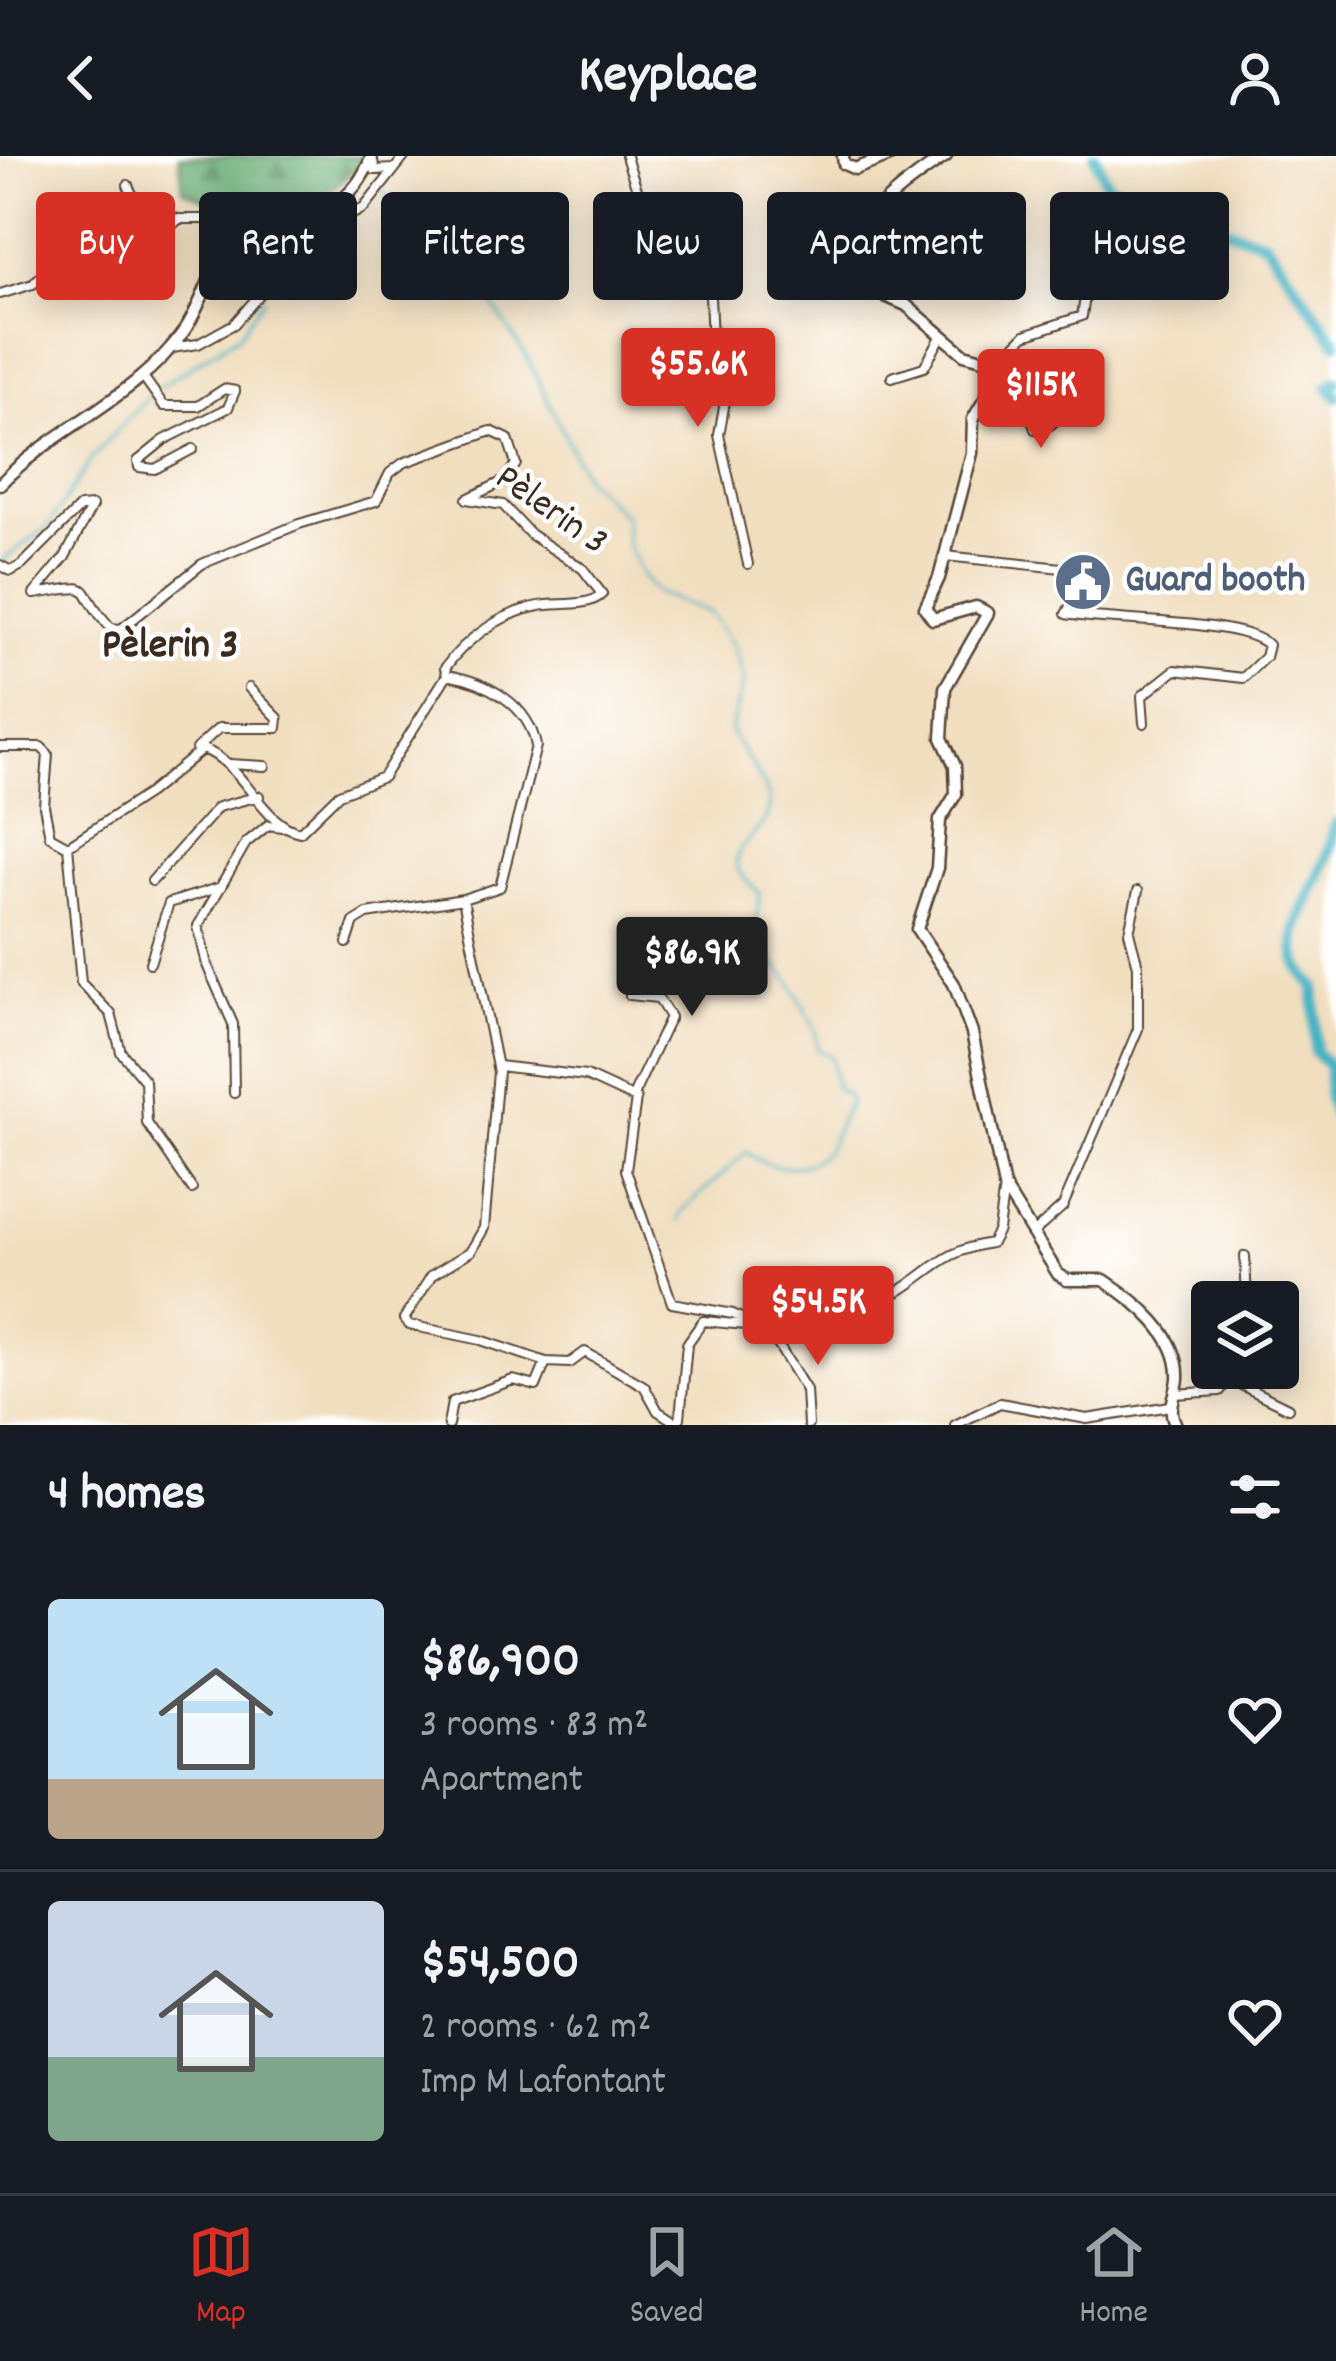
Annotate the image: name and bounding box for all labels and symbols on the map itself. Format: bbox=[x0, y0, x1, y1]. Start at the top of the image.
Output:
pin: $55.6K bbox=[600, 328, 796, 430]
pin: $115K bbox=[957, 349, 1125, 451]
street label: Pèlerin 3 bbox=[482, 453, 618, 571]
public building icon: Guard booth bbox=[1052, 551, 1114, 613]
place label: Guard booth bbox=[1125, 555, 1305, 610]
district label: Pèlerin 3 bbox=[102, 618, 238, 678]
pin: $86.9K bbox=[594, 917, 790, 1019]
pin: $54.5K bbox=[720, 1266, 916, 1368]

